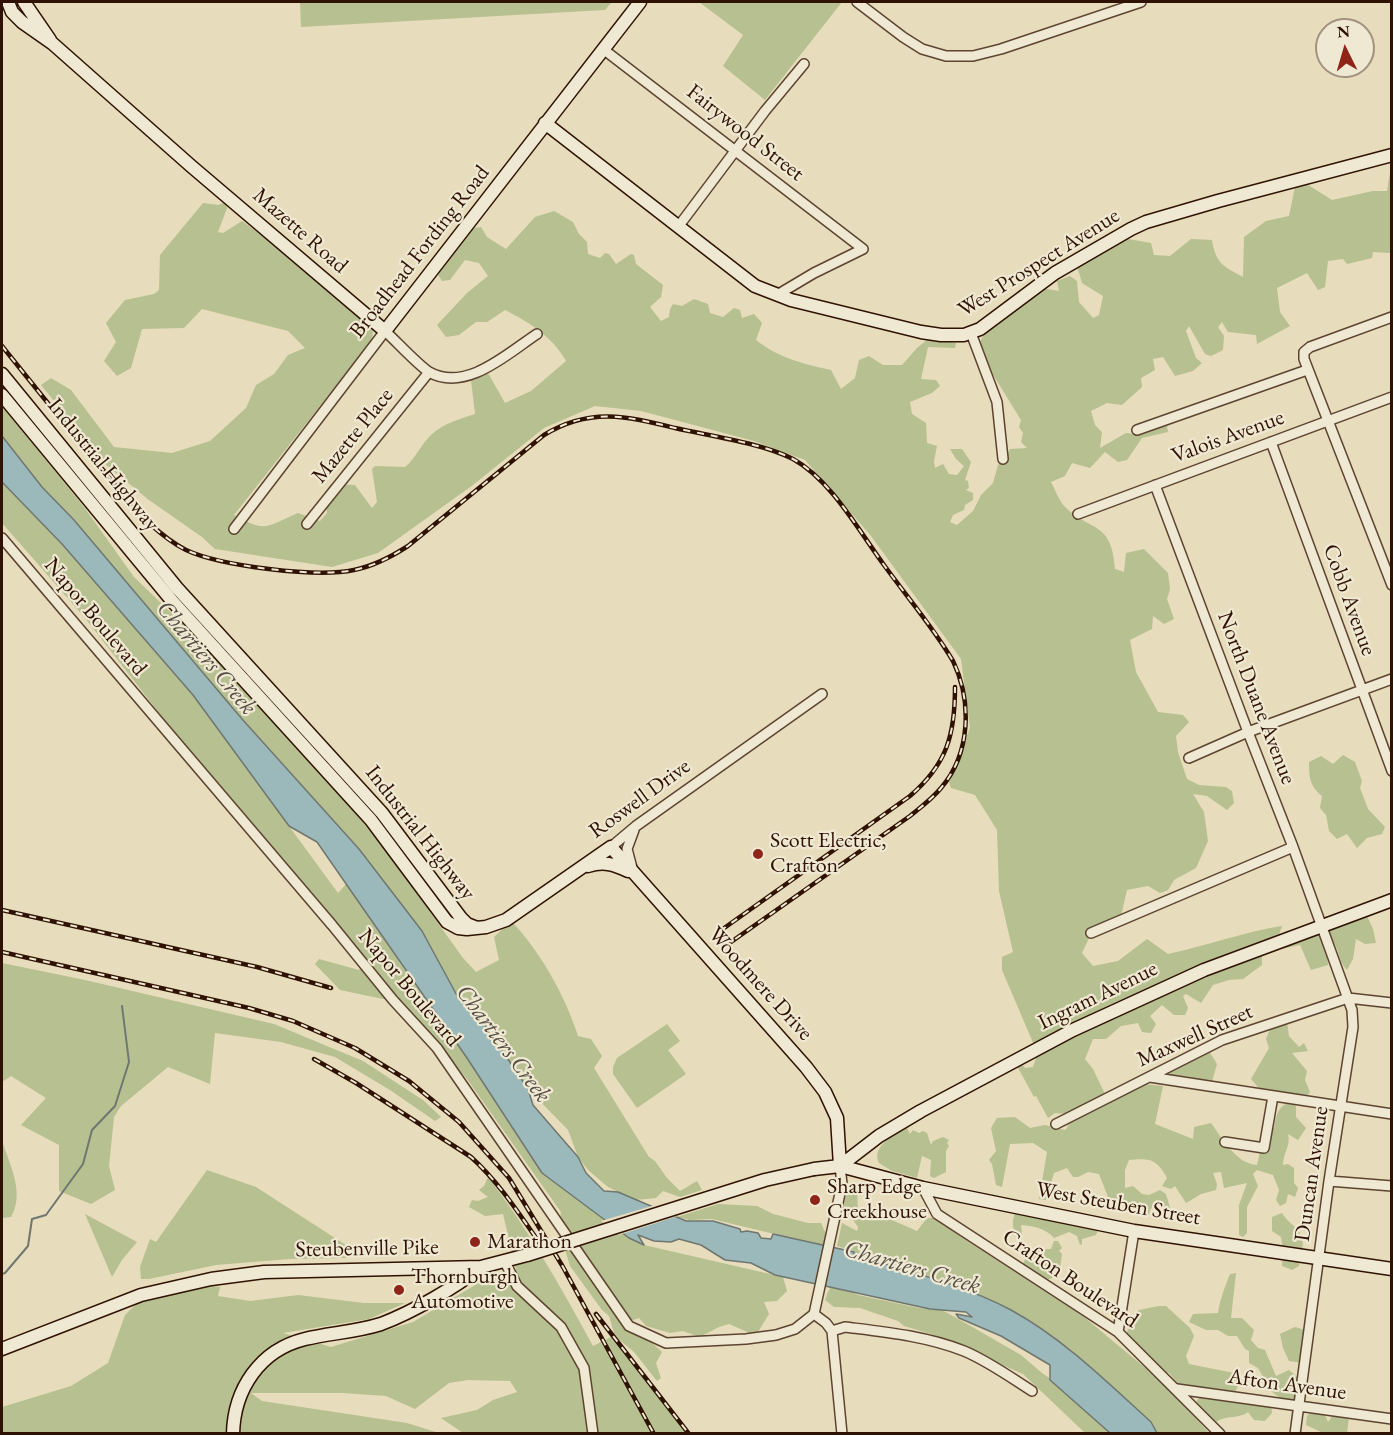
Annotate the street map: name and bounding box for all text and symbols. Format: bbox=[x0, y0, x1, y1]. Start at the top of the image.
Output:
north arrow bbox=[1315, 18, 1375, 78]
text: N bbox=[1336, 21, 1351, 43]
street label: Fairywood Street bbox=[681, 79, 809, 187]
street label: Broadhead Fording Road bbox=[344, 160, 496, 344]
street label: Mazette Road bbox=[247, 183, 353, 279]
street label: West Prospect Avenue bbox=[953, 203, 1125, 323]
street label: Mazette Place bbox=[307, 383, 399, 489]
street label: Industrial Highway bbox=[41, 393, 165, 537]
street label: Valois Avenue bbox=[1168, 404, 1288, 470]
street label: Cobb Avenue bbox=[1317, 541, 1381, 659]
street label: Napor Boulevard bbox=[38, 553, 152, 681]
water label: Chartiers Creek bbox=[150, 595, 262, 721]
street label: North Duane Avenue bbox=[1211, 608, 1301, 788]
street label: Roswell Drive bbox=[584, 753, 696, 845]
street label: Industrial Highway bbox=[359, 760, 481, 906]
place label: Scott Electric, Crafton bbox=[770, 828, 887, 879]
marker: Scott Electric, Crafton bbox=[751, 847, 765, 861]
street label: Woodmere Drive bbox=[702, 922, 818, 1046]
street label: Napor Boulevard bbox=[352, 924, 466, 1052]
street label: Ingram Avenue bbox=[1034, 956, 1162, 1036]
water label: Chartiers Creek bbox=[449, 979, 557, 1109]
street label: Maxwell Street bbox=[1133, 999, 1257, 1073]
street label: Duncan Avenue bbox=[1289, 1105, 1335, 1243]
place label: Sharp Edge Creekhouse bbox=[827, 1174, 927, 1226]
street label: West Steuben Street bbox=[1034, 1177, 1202, 1231]
marker: Sharp Edge Creekhouse bbox=[808, 1193, 822, 1207]
street label: Crafton Boulevard bbox=[997, 1224, 1143, 1334]
place label: Marathon bbox=[487, 1229, 572, 1255]
street label: Steubenville Pike bbox=[295, 1235, 439, 1263]
marker: Marathon bbox=[468, 1235, 482, 1249]
water label: Chartiers Creek bbox=[841, 1235, 983, 1301]
place label: Thornburgh Automotive bbox=[411, 1264, 518, 1316]
marker: Thornburgh Automotive bbox=[392, 1283, 406, 1297]
street label: Afton Avenue bbox=[1226, 1364, 1348, 1406]

